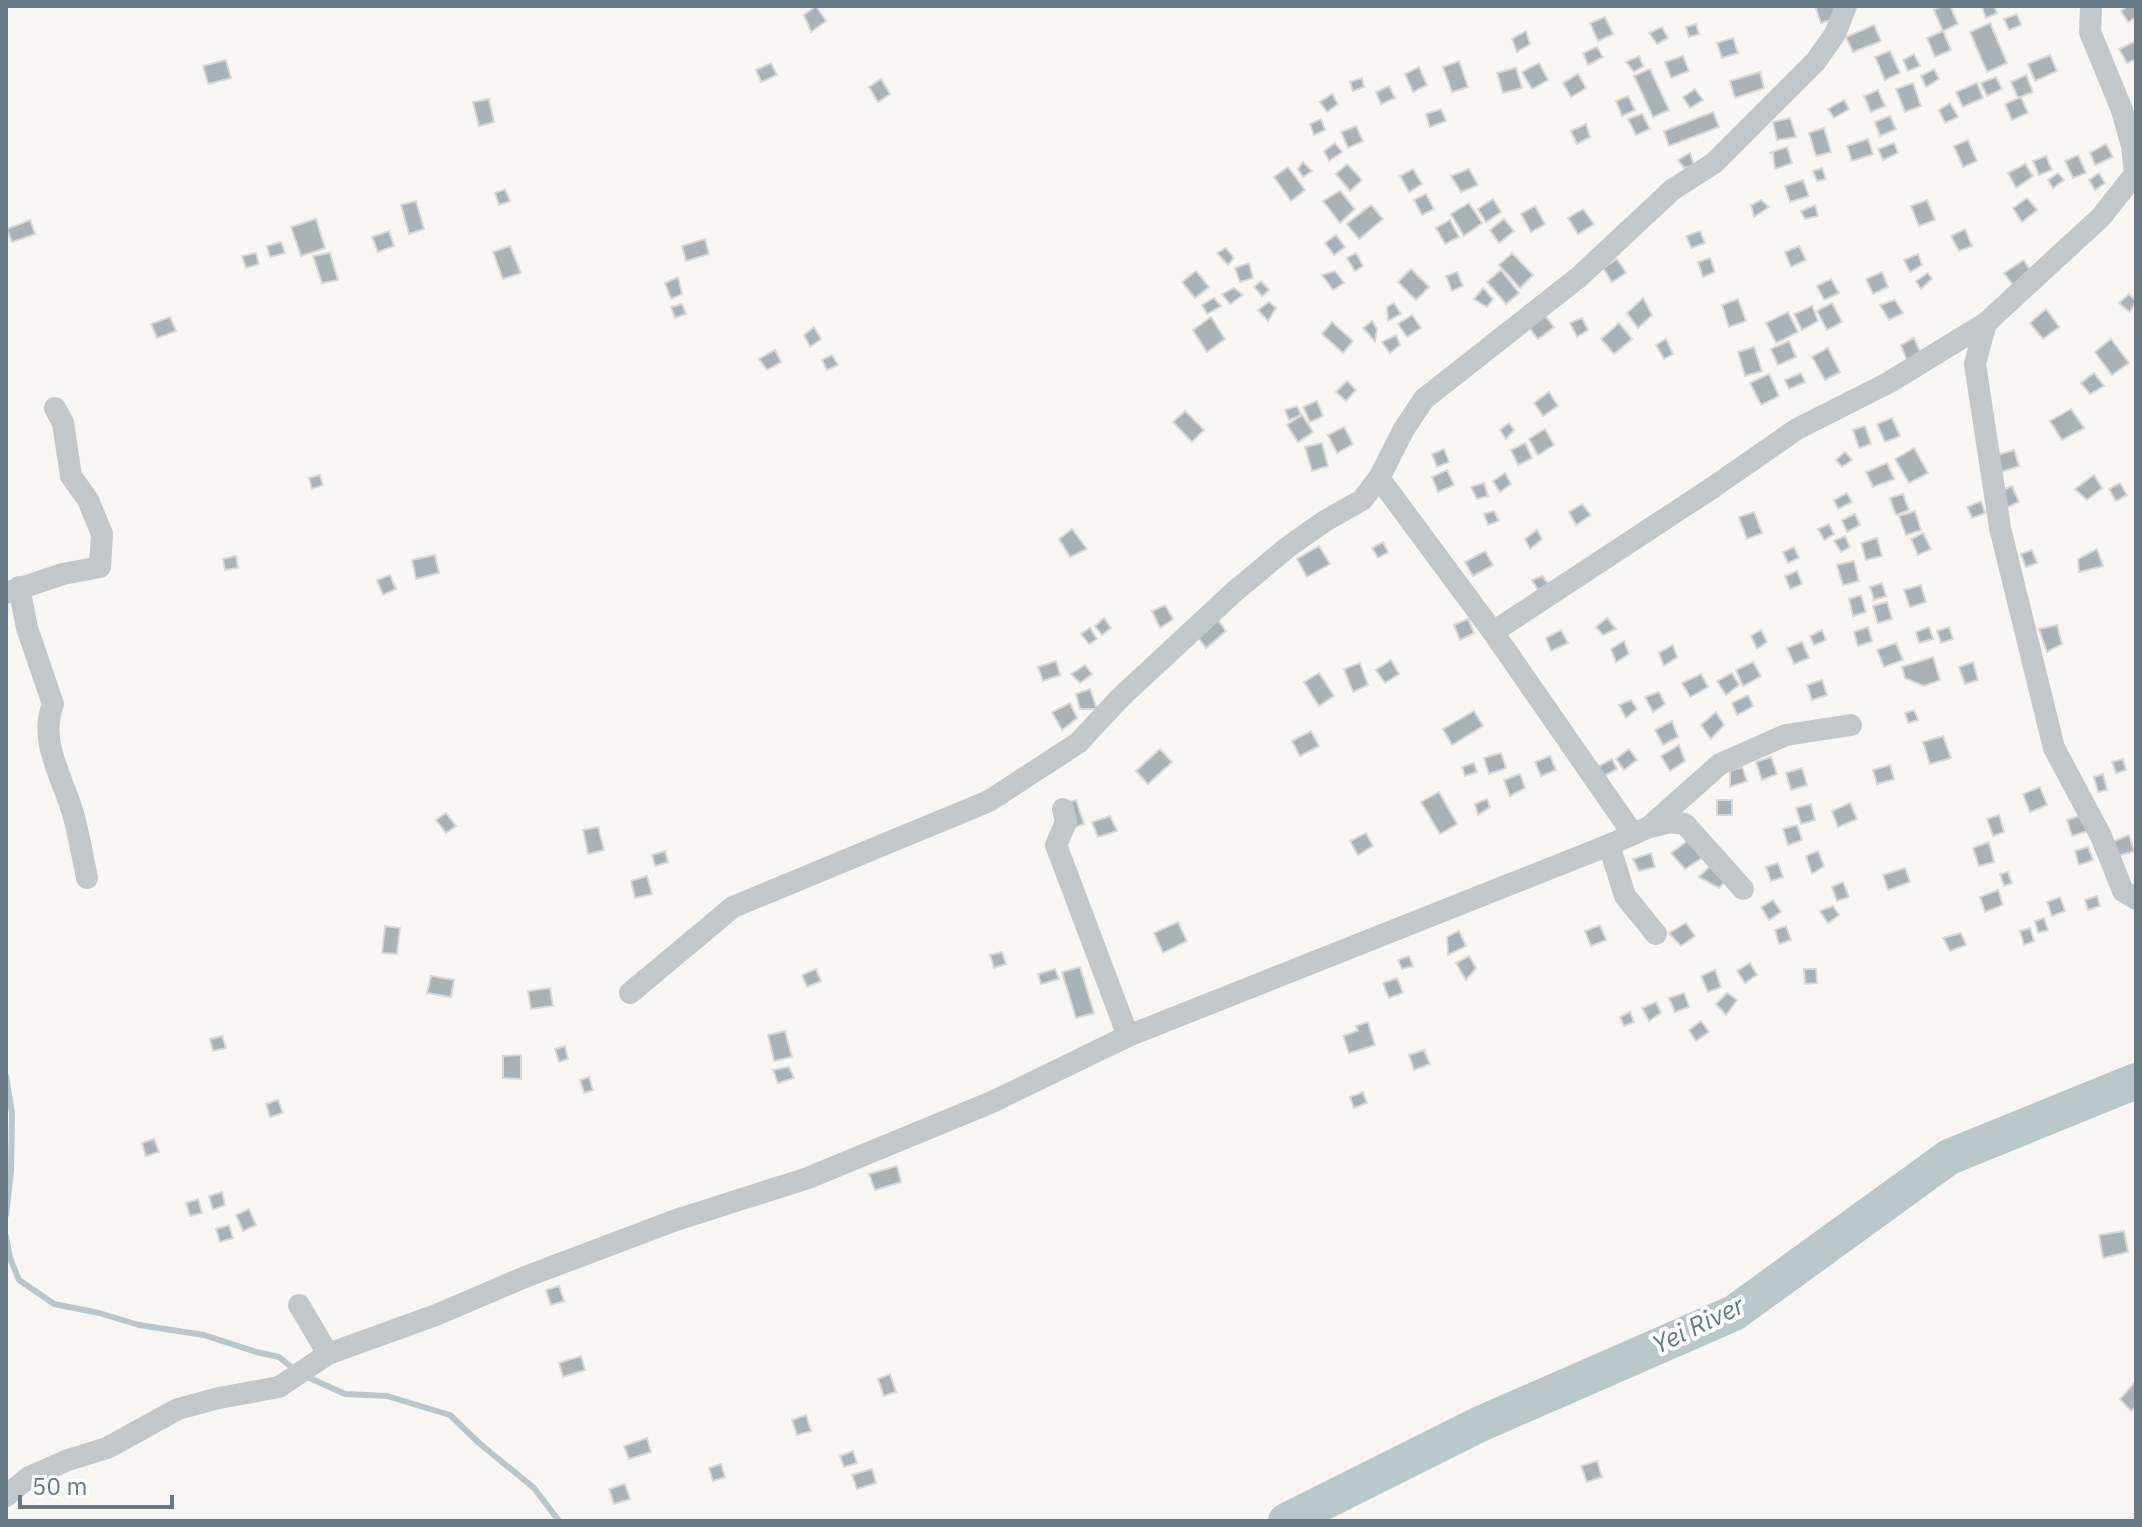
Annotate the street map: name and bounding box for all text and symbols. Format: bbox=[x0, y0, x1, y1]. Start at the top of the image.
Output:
water label: Yei River bbox=[1646, 1287, 1751, 1361]
scale bar bbox=[20, 1459, 172, 1509]
text: 50 m bbox=[32, 1470, 87, 1502]

